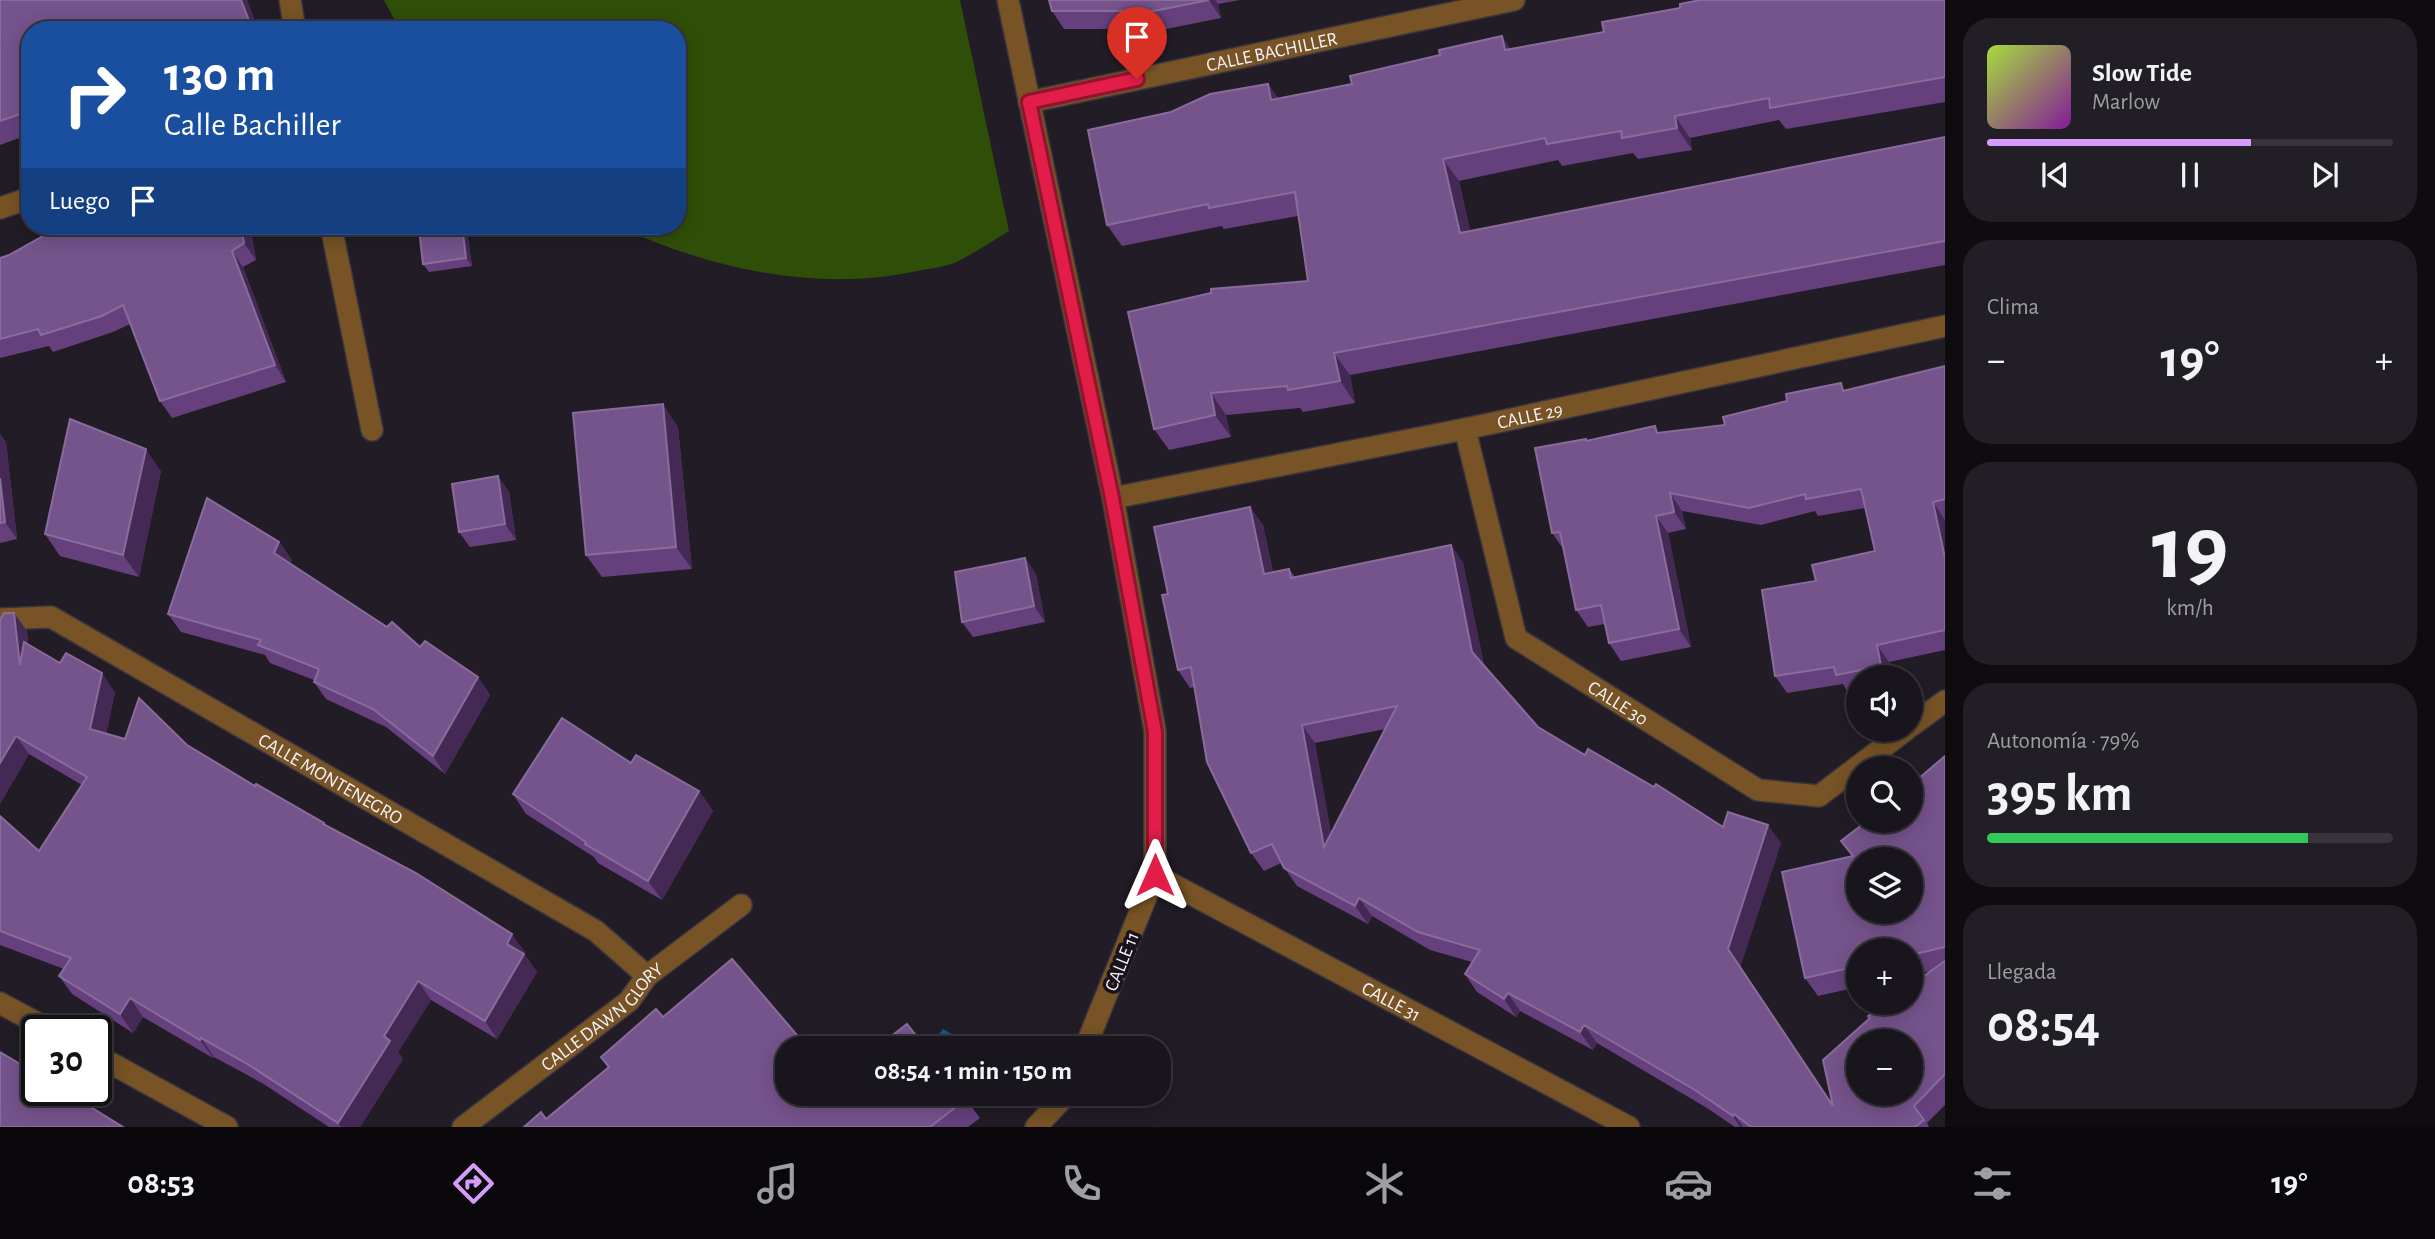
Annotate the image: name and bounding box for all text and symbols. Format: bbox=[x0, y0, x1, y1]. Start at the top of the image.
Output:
pin bbox=[1107, 7, 1167, 79]
icon: arrive bbox=[1118, 18, 1156, 56]
street label: CALLE BACHILLER bbox=[1205, 29, 1339, 75]
icon: right bbox=[49, 49, 140, 140]
text: 130 m bbox=[164, 51, 275, 100]
text: Slow Tide bbox=[2092, 60, 2192, 86]
text: Marlow bbox=[2092, 91, 2160, 114]
text: Calle Bachiller bbox=[164, 109, 341, 141]
icon: previous bbox=[2036, 156, 2074, 194]
icon: pause bbox=[2171, 156, 2209, 194]
icon: next bbox=[2306, 156, 2344, 194]
icon: arrive bbox=[124, 182, 162, 220]
text: Luego bbox=[49, 188, 110, 214]
text: Clima bbox=[1987, 296, 2039, 319]
text: 19° bbox=[2160, 334, 2220, 386]
text: − bbox=[1987, 342, 2005, 380]
text: + bbox=[2375, 342, 2393, 380]
street label: CALLE 29 bbox=[1496, 400, 1565, 433]
text: 19 bbox=[2152, 504, 2228, 595]
text: km/h bbox=[2166, 597, 2214, 620]
map controls bbox=[1846, 665, 1923, 1106]
button: sound bbox=[1846, 665, 1923, 742]
street label: CALLE 30 bbox=[1584, 678, 1651, 729]
text: Autonomía · 79% bbox=[1987, 730, 2139, 753]
street label: CALLE MONTENEGRO bbox=[255, 731, 405, 828]
button: search bbox=[1846, 756, 1923, 833]
text: 395 km bbox=[1987, 768, 2133, 820]
position arrow bbox=[1118, 838, 1192, 912]
button: layers bbox=[1846, 847, 1923, 924]
street label: CALLE 11 bbox=[1102, 929, 1143, 994]
button: + bbox=[1846, 938, 1923, 1015]
street label: CALLE DAWN GLORY bbox=[538, 960, 667, 1075]
text: Llegada bbox=[1987, 961, 2057, 984]
street label: CALLE 31 bbox=[1358, 979, 1423, 1025]
text: 08:54 bbox=[1987, 999, 2100, 1051]
speed limit sign: 30 bbox=[21, 1015, 112, 1106]
button: − bbox=[1846, 1029, 1923, 1106]
text: 08:54 · 1 min · 150 m bbox=[874, 1058, 1072, 1084]
icon: directions bbox=[449, 1159, 498, 1208]
icon: music bbox=[753, 1159, 802, 1208]
icon: phone bbox=[1057, 1159, 1106, 1208]
icon: climate bbox=[1360, 1159, 1409, 1208]
icon: car bbox=[1664, 1159, 1713, 1208]
icon: filters bbox=[1968, 1159, 2017, 1208]
text: 08:53 bbox=[127, 1167, 195, 1199]
text: 19° bbox=[2271, 1167, 2308, 1199]

